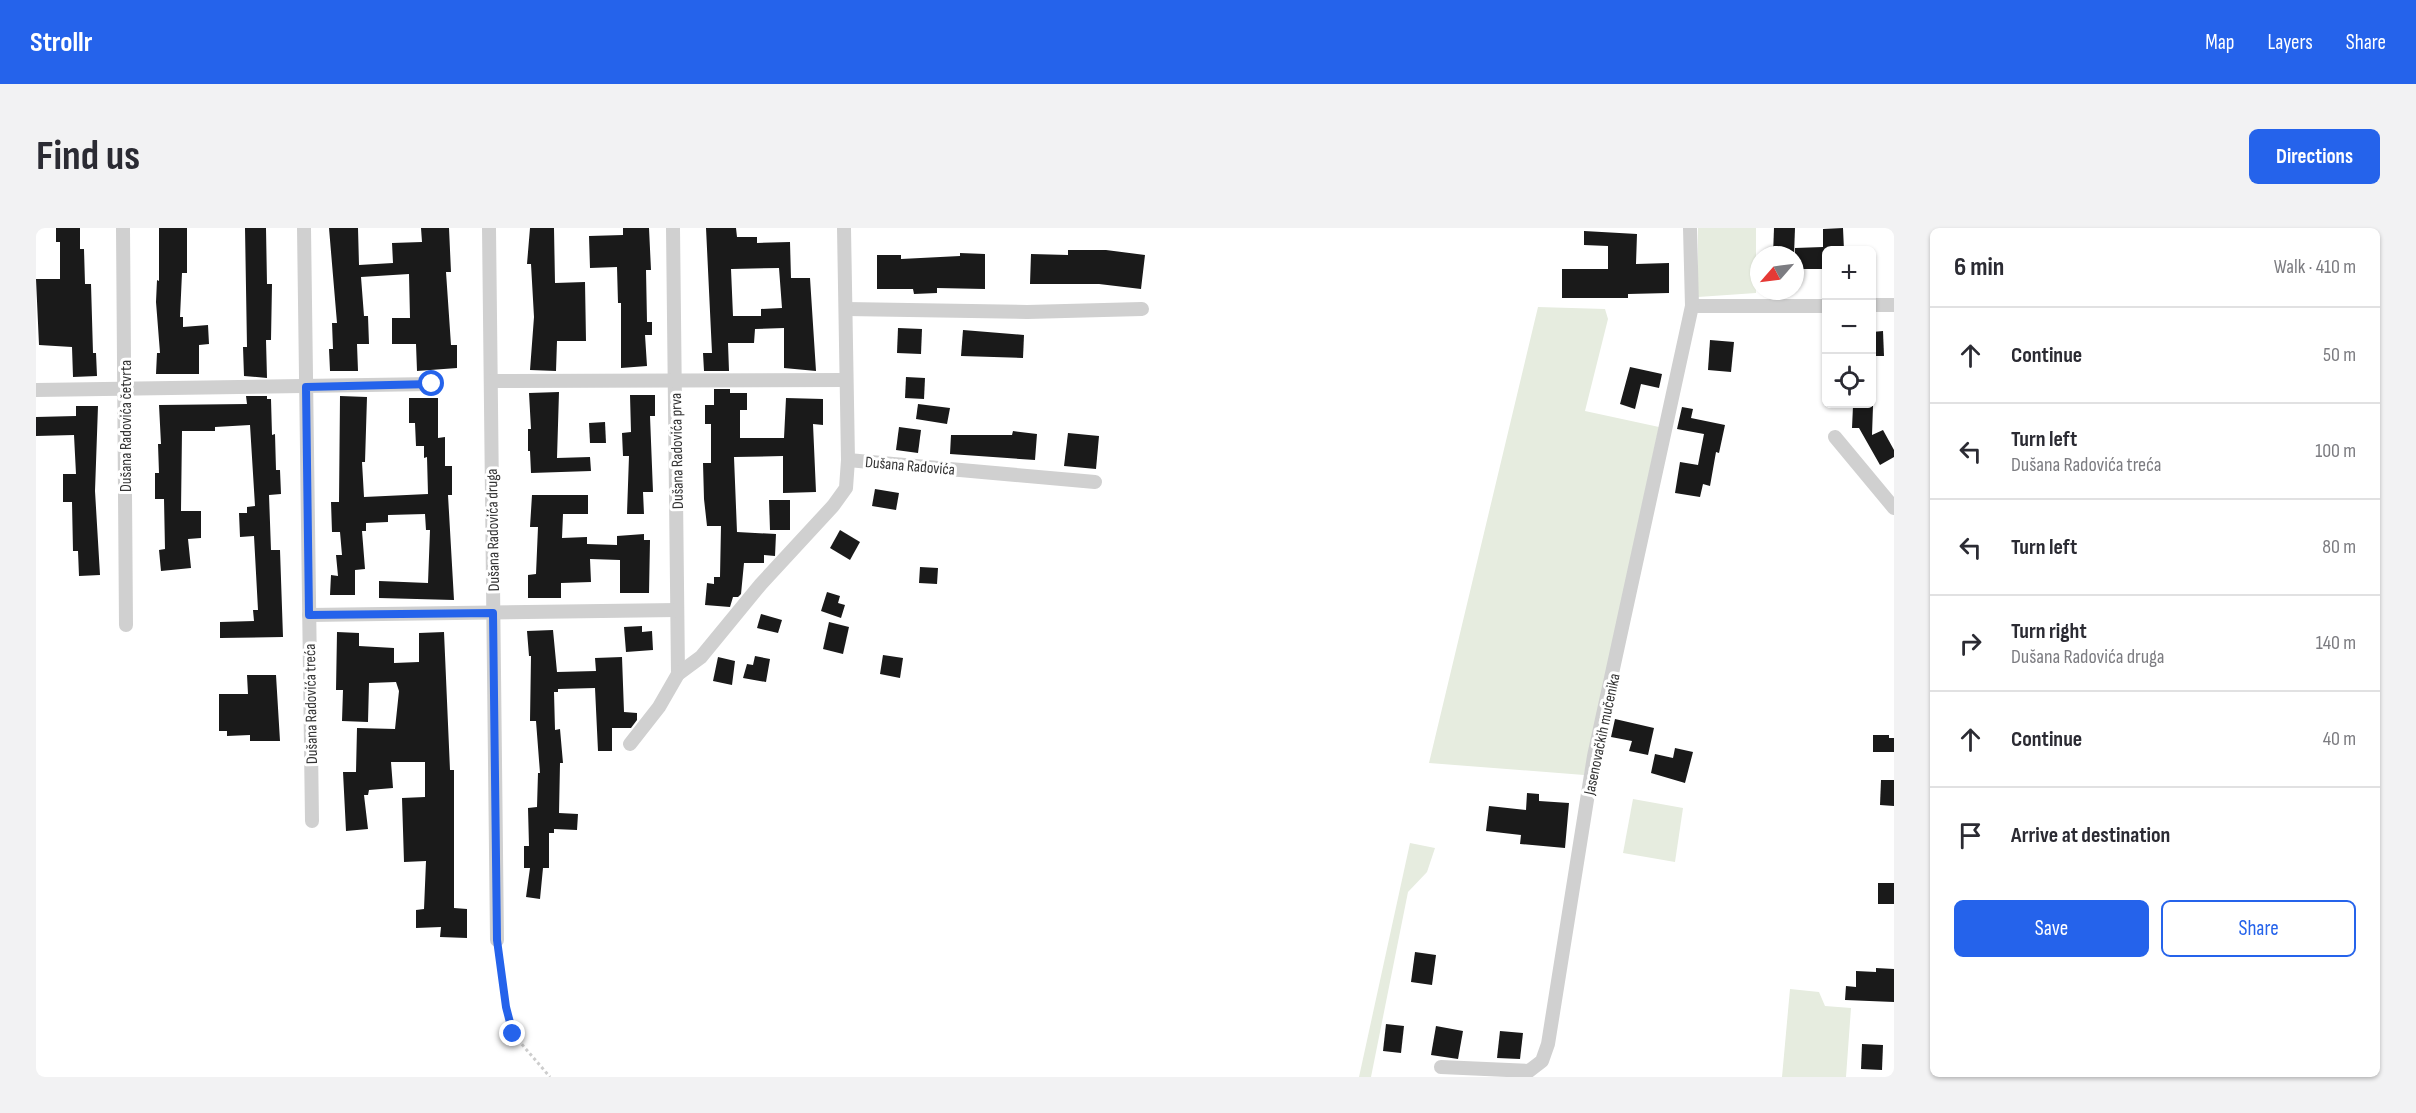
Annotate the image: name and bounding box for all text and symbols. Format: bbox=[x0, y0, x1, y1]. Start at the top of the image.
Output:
text: Strollr bbox=[30, 26, 92, 59]
text: Map bbox=[2205, 30, 2234, 55]
text: Layers bbox=[2267, 30, 2313, 55]
text: Share bbox=[2346, 30, 2386, 55]
button: Directions bbox=[2249, 129, 2380, 184]
text: Find us bbox=[36, 131, 140, 182]
north arrow bbox=[1750, 246, 1804, 300]
map controls bbox=[1822, 246, 1876, 408]
button: + bbox=[1822, 246, 1876, 300]
text: 6 min bbox=[1954, 252, 2004, 283]
text: Walk · 410 m bbox=[2274, 255, 2356, 279]
button: − bbox=[1822, 300, 1876, 354]
icon: ahead bbox=[1954, 339, 1987, 372]
text: Continue bbox=[2011, 342, 2082, 369]
text: 50 m bbox=[2323, 343, 2356, 367]
button: locate bbox=[1822, 354, 1876, 408]
street label: Dušana Radovića četvrta bbox=[117, 360, 136, 492]
route start bbox=[418, 370, 444, 396]
street label: Dušana Radovića prva bbox=[667, 393, 688, 509]
text: Turn left bbox=[2011, 426, 2077, 453]
icon: left bbox=[1954, 435, 1987, 468]
text: 100 m bbox=[2315, 439, 2356, 463]
street label: Dušana Radovića bbox=[864, 453, 956, 480]
text: Dušana Radovića treća bbox=[2011, 453, 2162, 477]
street label: Dušana Radovića druga bbox=[483, 468, 504, 592]
icon: left bbox=[1954, 531, 1987, 564]
text: Turn left bbox=[2011, 534, 2077, 561]
text: 80 m bbox=[2322, 535, 2356, 559]
text: Turn right bbox=[2011, 618, 2087, 645]
icon: right bbox=[1954, 627, 1987, 660]
text: 140 m bbox=[2316, 631, 2356, 655]
street label: Dušana Radovića treća bbox=[301, 644, 322, 764]
text: Dušana Radovića druga bbox=[2011, 645, 2165, 669]
street label: Jasenovačkih mučenika bbox=[1580, 672, 1625, 798]
icon: ahead bbox=[1954, 723, 1987, 756]
text: Continue bbox=[2011, 726, 2082, 753]
text: 40 m bbox=[2323, 727, 2356, 751]
icon: arrive bbox=[1954, 819, 1987, 852]
text: Arrive at destination bbox=[2011, 822, 2170, 849]
button: Save bbox=[1954, 900, 2149, 957]
button: Share bbox=[2161, 900, 2356, 957]
route end bbox=[499, 1020, 525, 1046]

